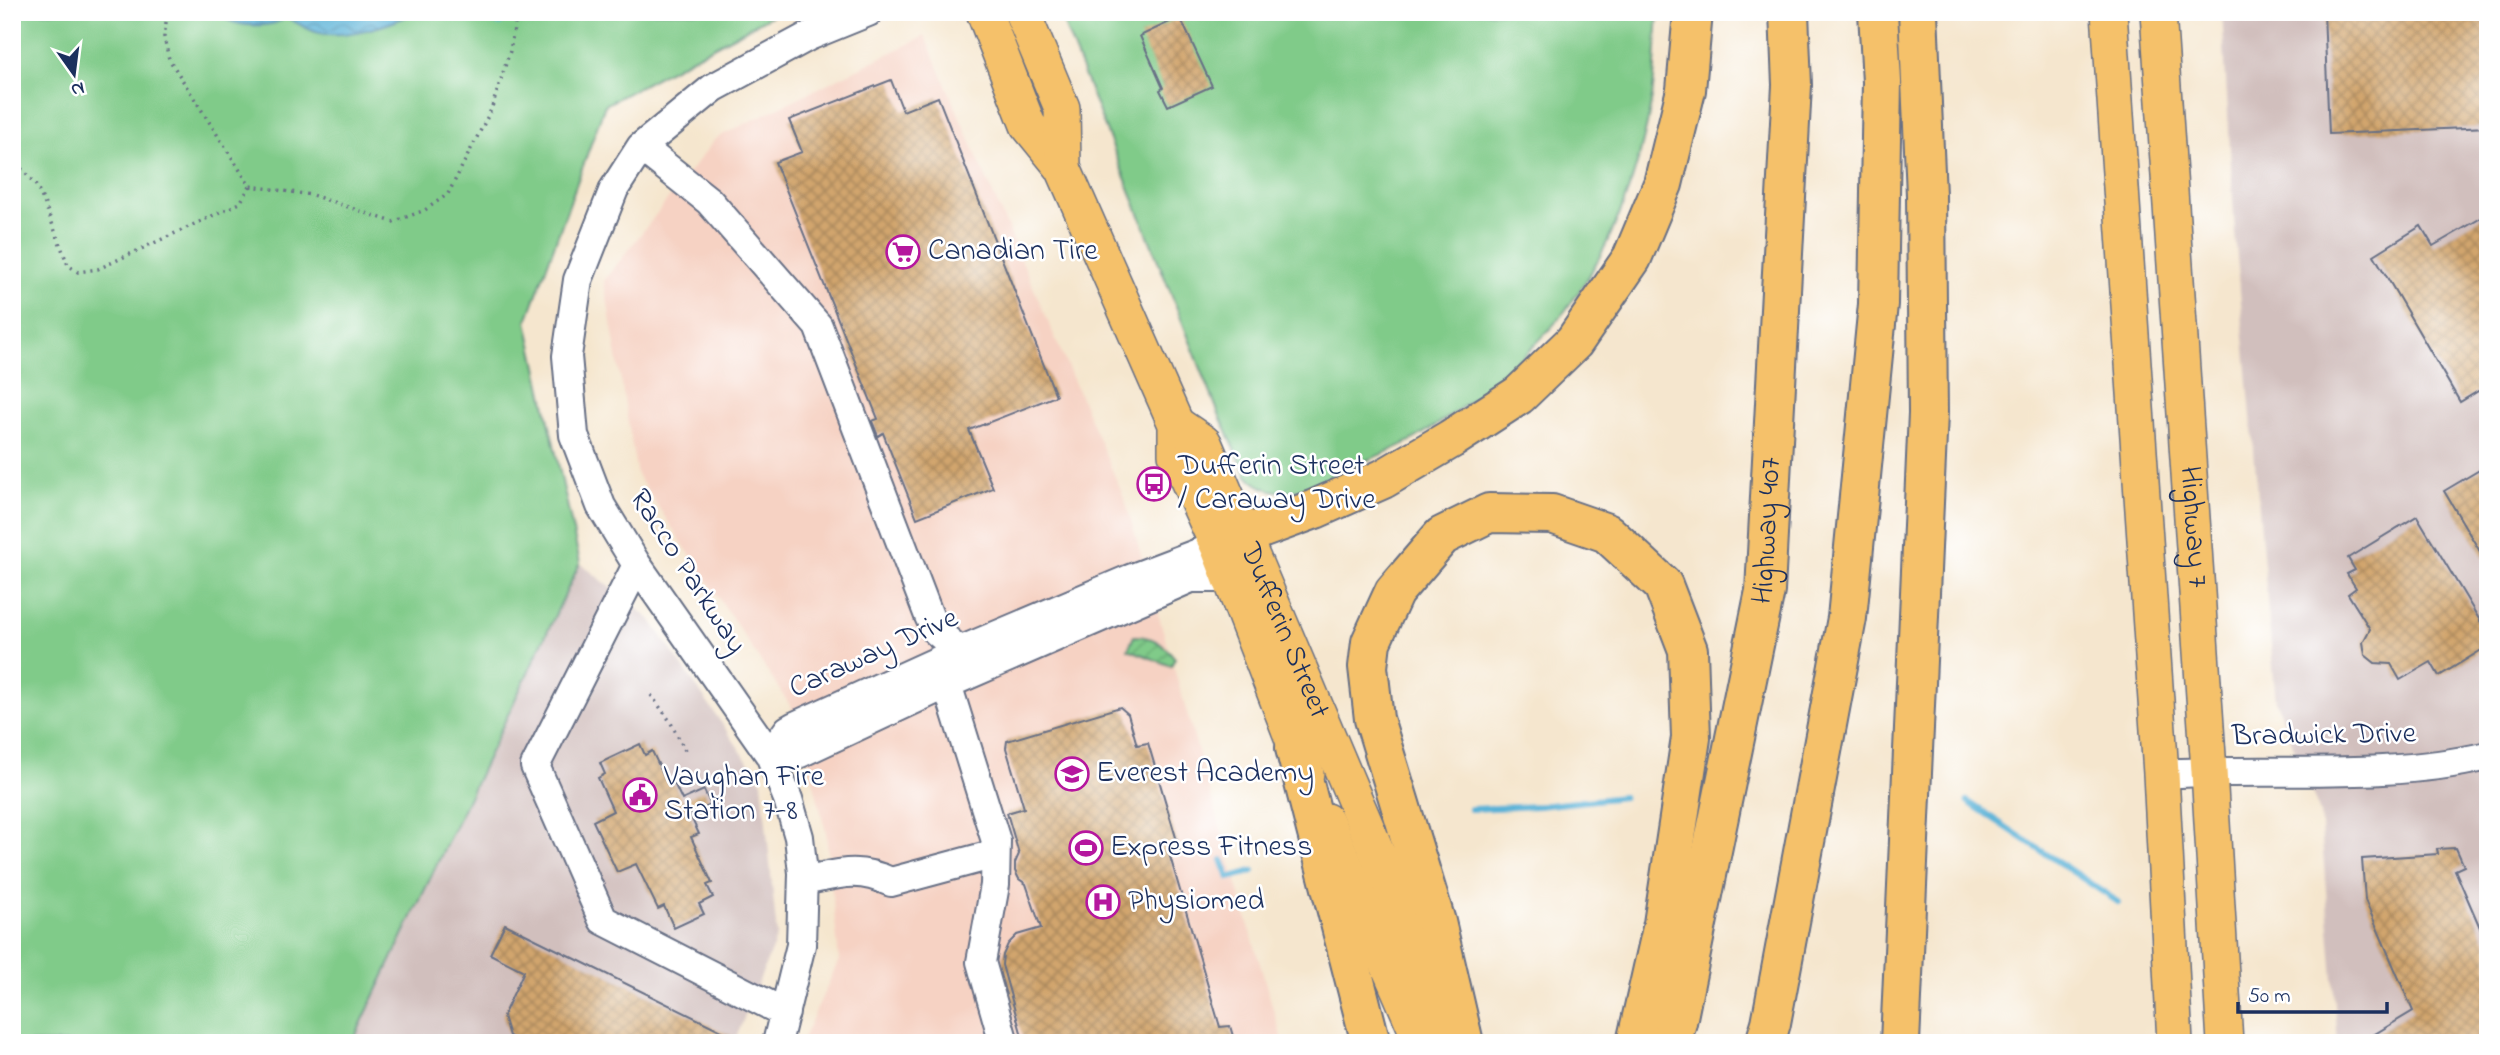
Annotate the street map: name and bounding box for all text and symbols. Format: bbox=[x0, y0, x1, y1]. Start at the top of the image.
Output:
north arrow bbox=[38, 38, 108, 108]
text: N bbox=[68, 73, 87, 103]
place label: Canadian Tire bbox=[928, 230, 1098, 274]
supermarket icon: Canadian Tire bbox=[884, 233, 922, 271]
place label: Dufferin Street / Caraway Drive bbox=[1177, 445, 1376, 523]
street label: Highway 407 bbox=[1741, 456, 1794, 608]
bus stop icon: Dufferin Street / Caraway Drive bbox=[1135, 465, 1173, 503]
street label: Highway 7 bbox=[2167, 465, 2219, 589]
street label: Racco Parkway bbox=[617, 481, 757, 663]
street label: Dufferin Street bbox=[1226, 536, 1340, 726]
street label: Caraway Drive bbox=[782, 597, 966, 711]
street label: Bradwick Drive bbox=[2231, 712, 2417, 760]
place label: Everest Academy bbox=[1096, 752, 1314, 796]
school or university icon: Everest Academy bbox=[1053, 755, 1091, 793]
place label: Vaughan Fire Station 7-8 bbox=[663, 756, 825, 834]
public building icon: Vaughan Fire Station 7-8 bbox=[621, 776, 659, 814]
place label: Express Fitness bbox=[1110, 826, 1312, 870]
sports icon: Express Fitness bbox=[1067, 829, 1105, 867]
place label: Physiomed bbox=[1128, 880, 1264, 924]
hospital icon: Physiomed bbox=[1084, 883, 1122, 921]
scale bar bbox=[2238, 971, 2386, 1015]
text: 50 m bbox=[2248, 982, 2291, 1012]

